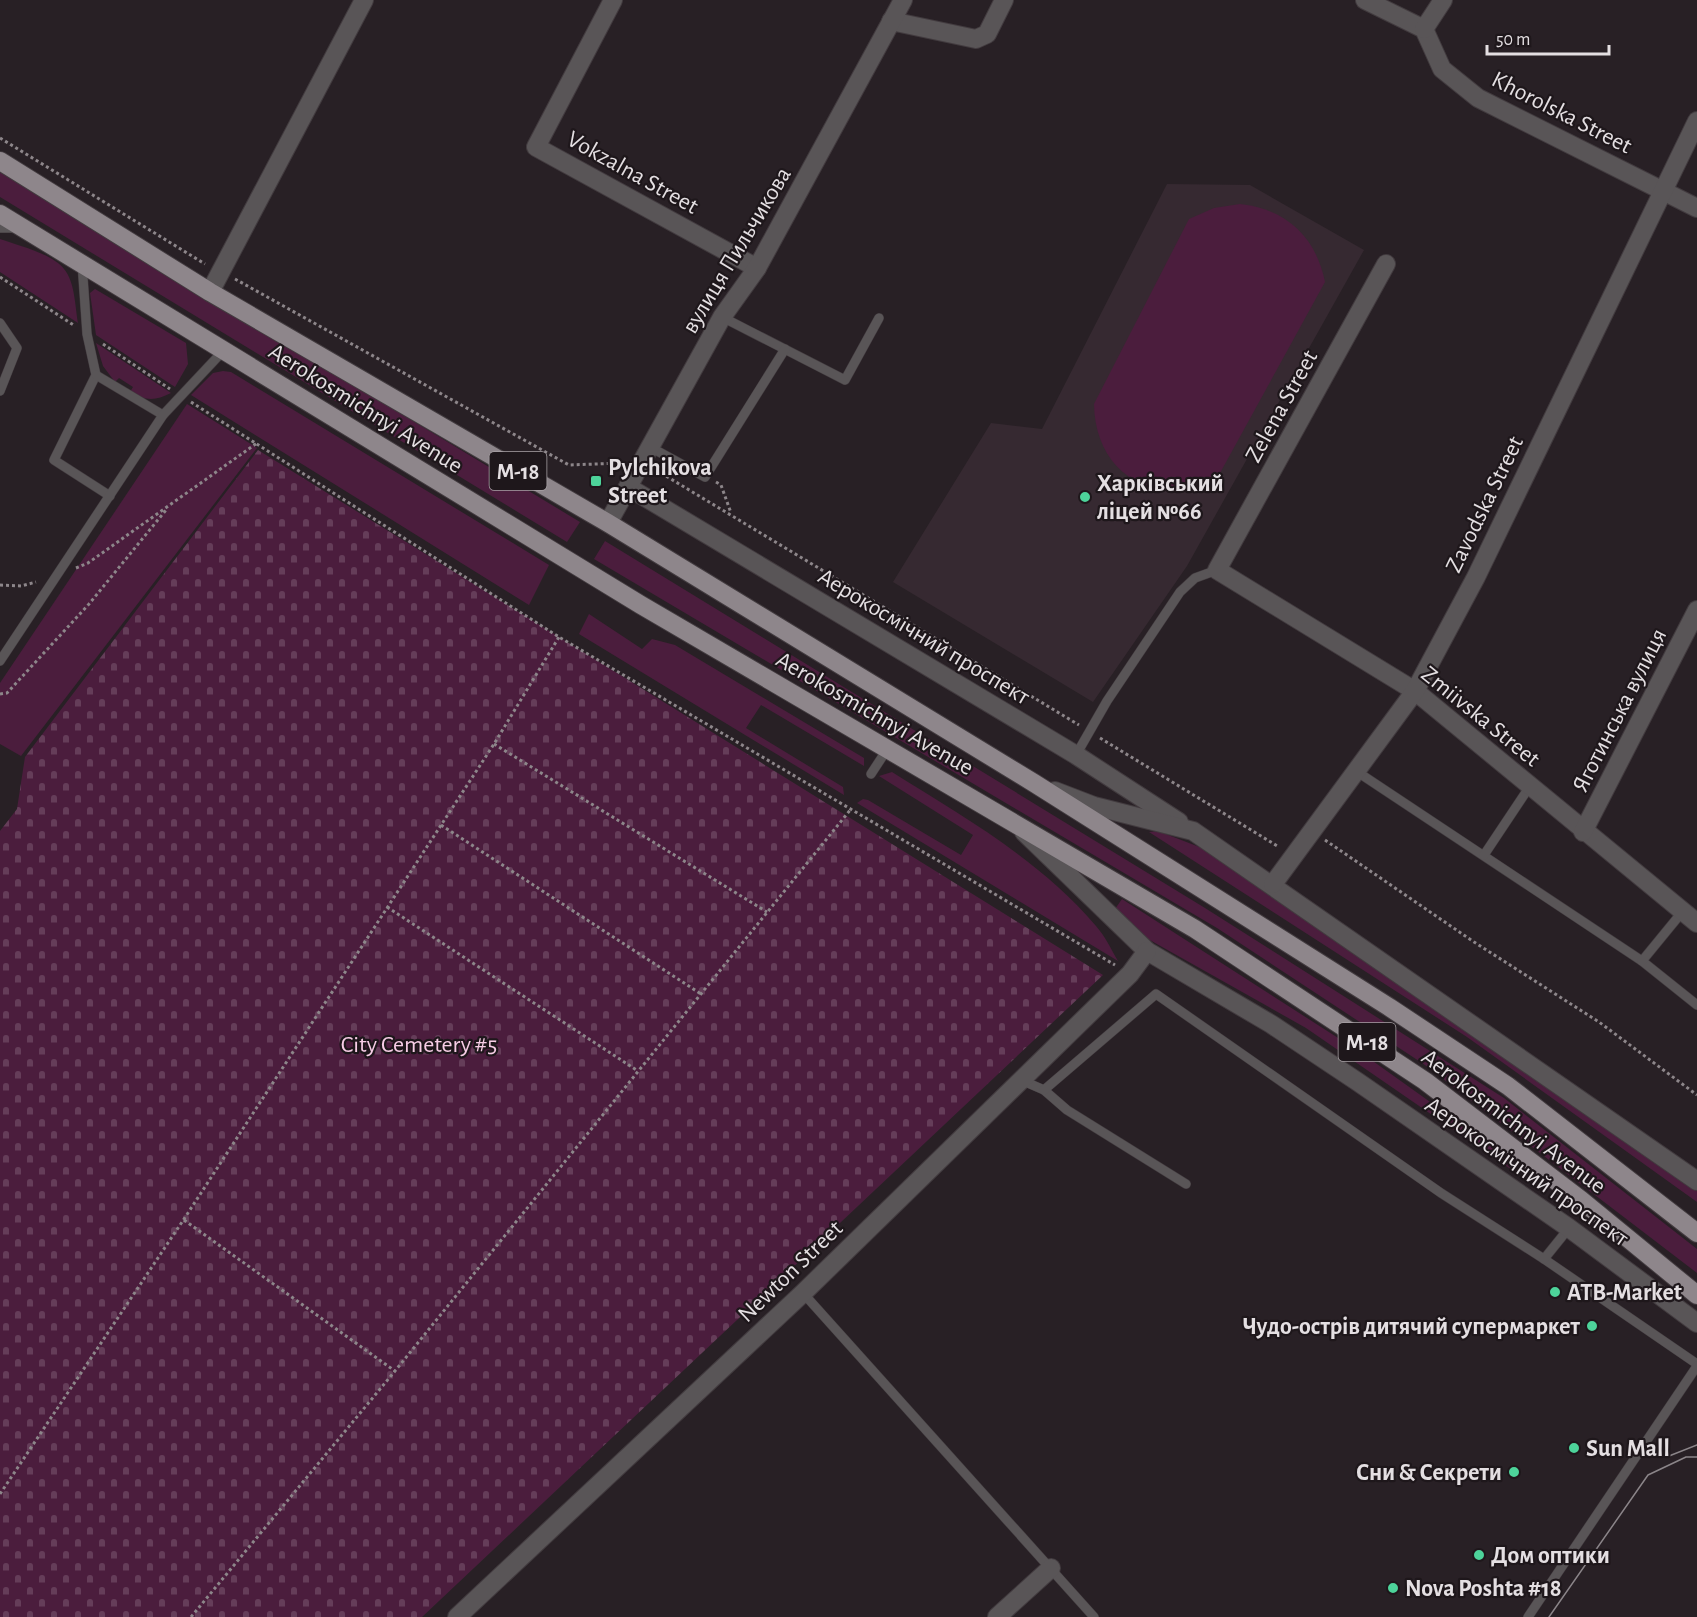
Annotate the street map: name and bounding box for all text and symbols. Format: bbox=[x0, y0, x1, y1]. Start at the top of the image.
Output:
scale bar bbox=[1487, 18, 1608, 56]
text: 50 m bbox=[1496, 31, 1530, 49]
street label: Khorolska Street bbox=[1488, 67, 1636, 159]
street label: Vokzalna Street bbox=[563, 127, 702, 219]
street label: вулиця Пильчикова bbox=[678, 163, 796, 338]
street label: Aerokosmichnyi Avenue bbox=[264, 339, 467, 478]
street label: Zelena Street bbox=[1241, 346, 1323, 467]
street label: Zavodska Street bbox=[1442, 432, 1528, 576]
road number: М-18 bbox=[490, 452, 546, 490]
place label: Pylchikova Street bbox=[608, 456, 712, 508]
place label: Харківський ліцей №66 bbox=[1097, 472, 1224, 524]
marker: Pylchikova Street bbox=[589, 474, 603, 488]
marker: Харківський ліцей №66 bbox=[1078, 490, 1092, 504]
street label: Аерокосмічний проспект bbox=[814, 564, 1034, 710]
street label: Яготинська вулиця bbox=[1568, 625, 1671, 796]
street label: Aerokosmichnyi Avenue bbox=[772, 648, 977, 780]
street label: Zmiivska Street bbox=[1417, 662, 1544, 772]
road number: М-18 bbox=[1338, 1023, 1396, 1061]
park label: City Cemetery #5 bbox=[341, 1033, 497, 1057]
street label: Aerokosmichnyi Avenue bbox=[1417, 1045, 1610, 1199]
street label: Аерокосмічний проспект bbox=[1420, 1093, 1633, 1251]
street label: Newton Street bbox=[734, 1216, 848, 1327]
place label: ATB-Market bbox=[1567, 1281, 1682, 1305]
marker: ATB-Market bbox=[1548, 1285, 1562, 1299]
place label: Чудо-острів дитячий супермаркет bbox=[1243, 1315, 1581, 1339]
marker: Чудо-острів дитячий супермаркет bbox=[1585, 1319, 1599, 1333]
place label: Sun Mall bbox=[1586, 1437, 1670, 1461]
marker: Sun Mall bbox=[1567, 1441, 1581, 1455]
place label: Сни & Секрети bbox=[1356, 1461, 1502, 1485]
marker: Сни & Секрети bbox=[1507, 1465, 1521, 1479]
place label: Дом оптики bbox=[1491, 1544, 1610, 1568]
marker: Дом оптики bbox=[1472, 1548, 1486, 1562]
place label: Nova Poshta #18 bbox=[1405, 1577, 1562, 1601]
marker: Nova Poshta #18 bbox=[1386, 1581, 1400, 1595]

